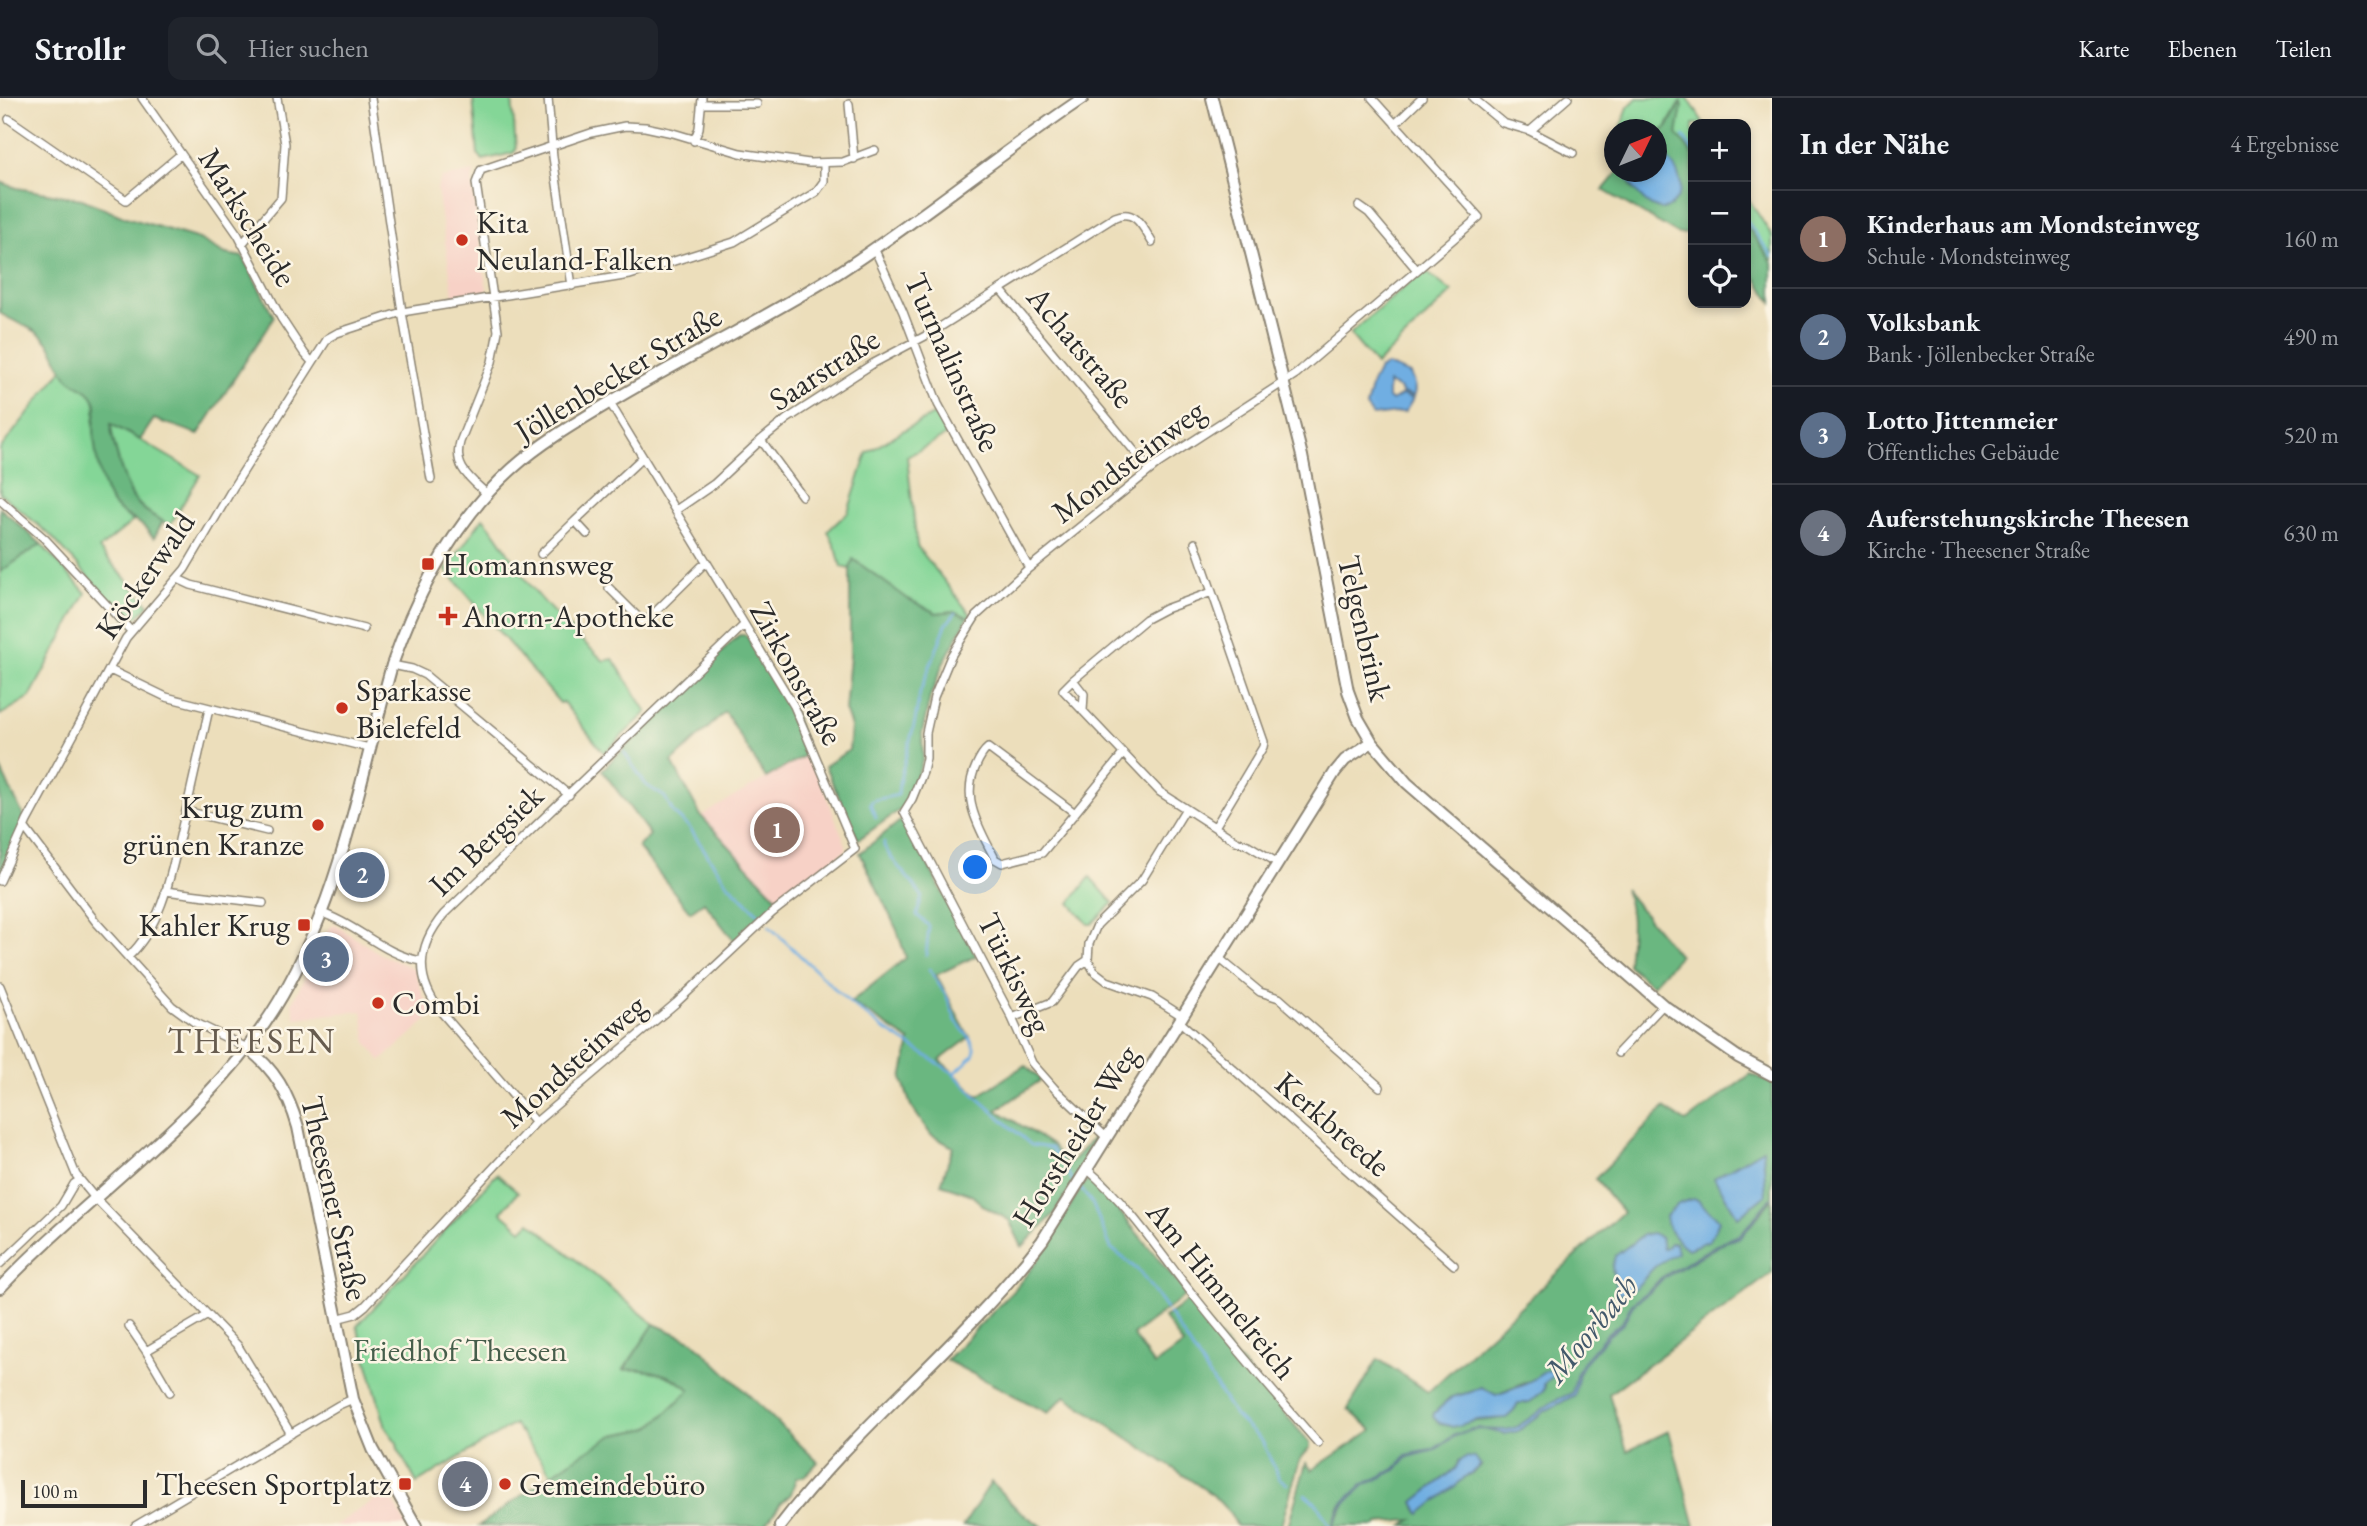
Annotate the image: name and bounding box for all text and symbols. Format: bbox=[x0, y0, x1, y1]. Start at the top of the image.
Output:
search box bbox=[168, 17, 658, 80]
text: Strollr bbox=[35, 27, 126, 70]
icon: search bbox=[192, 29, 230, 67]
text: Hier suchen bbox=[248, 31, 369, 65]
text: Karte bbox=[2079, 33, 2129, 64]
text: Ebenen bbox=[2167, 33, 2237, 64]
text: Teilen bbox=[2275, 33, 2332, 64]
north arrow bbox=[1604, 119, 1667, 182]
map controls bbox=[1688, 119, 1751, 308]
button: + bbox=[1688, 119, 1751, 182]
text: In der Nähe bbox=[1800, 124, 1949, 163]
text: 4 Ergebnisse bbox=[2230, 129, 2339, 159]
street label: Markscheide bbox=[189, 140, 307, 294]
button: − bbox=[1688, 182, 1751, 245]
place label: Kita Neuland-Falken bbox=[476, 201, 673, 280]
text: Kinderhaus am Mondsteinweg bbox=[1867, 207, 2199, 241]
text: 1 bbox=[1817, 224, 1829, 254]
text: 160 m bbox=[2283, 224, 2339, 254]
marker: Kita Neuland-Falken bbox=[454, 232, 470, 248]
text: Schule · Mondsteinweg bbox=[1867, 241, 2070, 271]
button: locate bbox=[1688, 245, 1751, 308]
street label: Turmalinstraße bbox=[895, 266, 1011, 458]
street label: Achatstraße bbox=[1017, 276, 1144, 417]
street label: Jöllenbecker Straße bbox=[504, 295, 729, 453]
text: Volksbank bbox=[1867, 305, 1980, 339]
street label: Saarstraße bbox=[761, 318, 887, 420]
text: 2 bbox=[1817, 322, 1829, 352]
text: 490 m bbox=[2283, 322, 2339, 352]
text: Bank · Jöllenbecker Straße bbox=[1867, 339, 2095, 369]
street label: Mondsteinweg bbox=[1043, 389, 1214, 532]
text: Lotto Jittenmeier bbox=[1867, 403, 2057, 437]
text: 3 bbox=[1817, 420, 1829, 450]
text: 520 m bbox=[2283, 420, 2339, 450]
text: Öffentliches Gebäude bbox=[1867, 437, 2059, 467]
text: Auferstehungskirche Theesen bbox=[1867, 501, 2189, 535]
street label: Köckerwald bbox=[86, 502, 205, 647]
text: 4 bbox=[1817, 518, 1829, 548]
text: 630 m bbox=[2283, 518, 2339, 548]
text: Kirche · Theesener Straße bbox=[1867, 535, 2090, 565]
place label: Homannsweg bbox=[442, 543, 614, 585]
street label: Telgenbrink bbox=[1328, 551, 1402, 706]
marker: Homannsweg bbox=[420, 556, 436, 572]
street label: Zirkonstraße bbox=[740, 594, 854, 752]
place label: Ahorn-Apotheke bbox=[461, 595, 674, 637]
marker: Ahorn-Apotheke bbox=[440, 608, 456, 624]
place label: Sparkasse Bielefeld bbox=[356, 669, 471, 748]
marker: Sparkasse Bielefeld bbox=[334, 700, 350, 716]
street label: Im Bergsiek bbox=[420, 774, 553, 905]
place label: Krug zum grünen Kranze bbox=[123, 786, 304, 865]
pin: 1 bbox=[754, 804, 800, 856]
marker: Krug zum grünen Kranze bbox=[310, 817, 326, 833]
pin: 2 bbox=[339, 849, 385, 901]
your location bbox=[958, 850, 992, 884]
place label: Kahler Krug bbox=[138, 904, 291, 946]
street label: Türkisweg bbox=[968, 906, 1063, 1041]
marker: Kahler Krug bbox=[296, 917, 312, 933]
pin: 3 bbox=[303, 933, 349, 985]
place label: Combi bbox=[392, 982, 480, 1024]
street label: Mondsteinweg bbox=[492, 984, 655, 1137]
marker: Combi bbox=[370, 995, 386, 1011]
district label: THEESEN bbox=[167, 1018, 337, 1063]
street label: Horstheider Weg bbox=[1002, 1036, 1148, 1235]
street label: Kerkbreede bbox=[1266, 1062, 1400, 1186]
street label: Theesener Straße bbox=[291, 1092, 379, 1304]
street label: Am Himmelreich bbox=[1137, 1191, 1307, 1388]
water label: Moorbach bbox=[1532, 1265, 1647, 1393]
park label: Friedhof Theesen bbox=[353, 1329, 567, 1371]
pin: 4 bbox=[442, 1458, 488, 1510]
place label: Theesen Sportplatz bbox=[156, 1463, 391, 1505]
place label: Gemeindebüro bbox=[519, 1463, 705, 1505]
marker: Theesen Sportplatz bbox=[397, 1476, 413, 1492]
marker: Gemeindebüro bbox=[497, 1476, 513, 1492]
scale bar bbox=[21, 1477, 147, 1509]
text: 100 m bbox=[32, 1479, 78, 1504]

